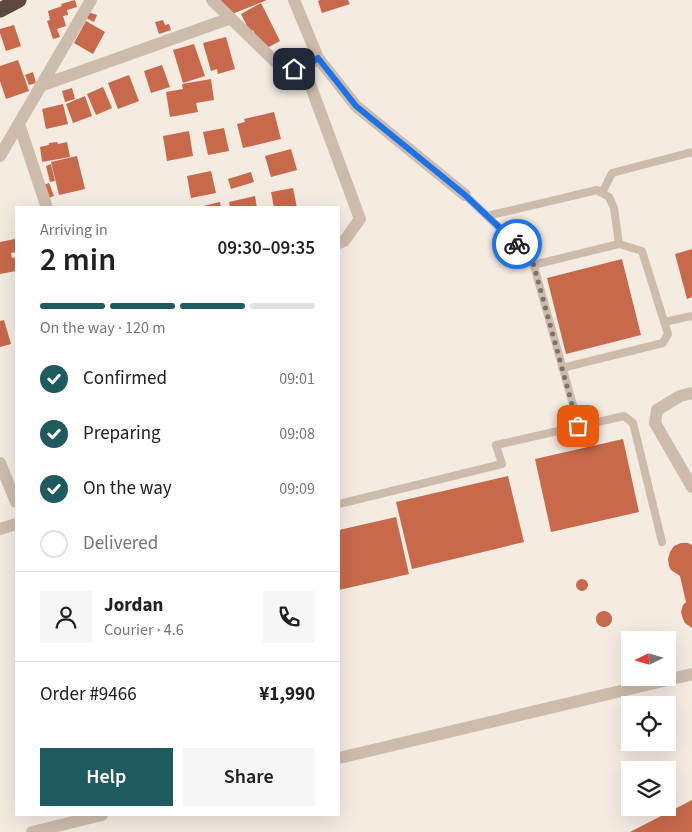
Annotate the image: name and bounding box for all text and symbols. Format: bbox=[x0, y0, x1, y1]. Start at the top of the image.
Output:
pin bbox=[273, 48, 315, 90]
icon: home bbox=[280, 55, 308, 83]
text: Arriving in bbox=[40, 219, 108, 241]
courier bbox=[492, 219, 542, 269]
icon: bike bbox=[503, 230, 531, 258]
text: 09:30–09:35 bbox=[217, 235, 315, 262]
text: 2 min bbox=[40, 237, 116, 283]
text: On the way · 120 m bbox=[40, 317, 165, 339]
icon: check bbox=[40, 365, 68, 393]
text: Confirmed bbox=[83, 365, 167, 392]
text: 09:01 bbox=[279, 368, 315, 390]
pin bbox=[557, 405, 599, 447]
icon: bag bbox=[564, 412, 592, 440]
icon: check bbox=[40, 420, 68, 448]
text: Preparing bbox=[83, 420, 161, 447]
text: 09:08 bbox=[279, 423, 315, 445]
icon: check bbox=[40, 475, 68, 503]
text: On the way bbox=[83, 475, 172, 502]
text: 09:09 bbox=[279, 478, 315, 500]
text: Delivered bbox=[83, 530, 158, 557]
button: person bbox=[40, 591, 92, 643]
button: phone bbox=[263, 591, 315, 643]
text: Jordan bbox=[104, 592, 163, 619]
text: Courier · 4.6 bbox=[104, 619, 184, 641]
north arrow bbox=[621, 631, 676, 686]
map controls bbox=[621, 631, 676, 816]
text: Order #9466 bbox=[40, 681, 137, 708]
text: ¥1,990 bbox=[259, 681, 315, 708]
button: locate bbox=[621, 696, 676, 751]
button: Help bbox=[40, 748, 173, 806]
button: Share bbox=[183, 748, 315, 806]
button: layers bbox=[621, 761, 676, 816]

